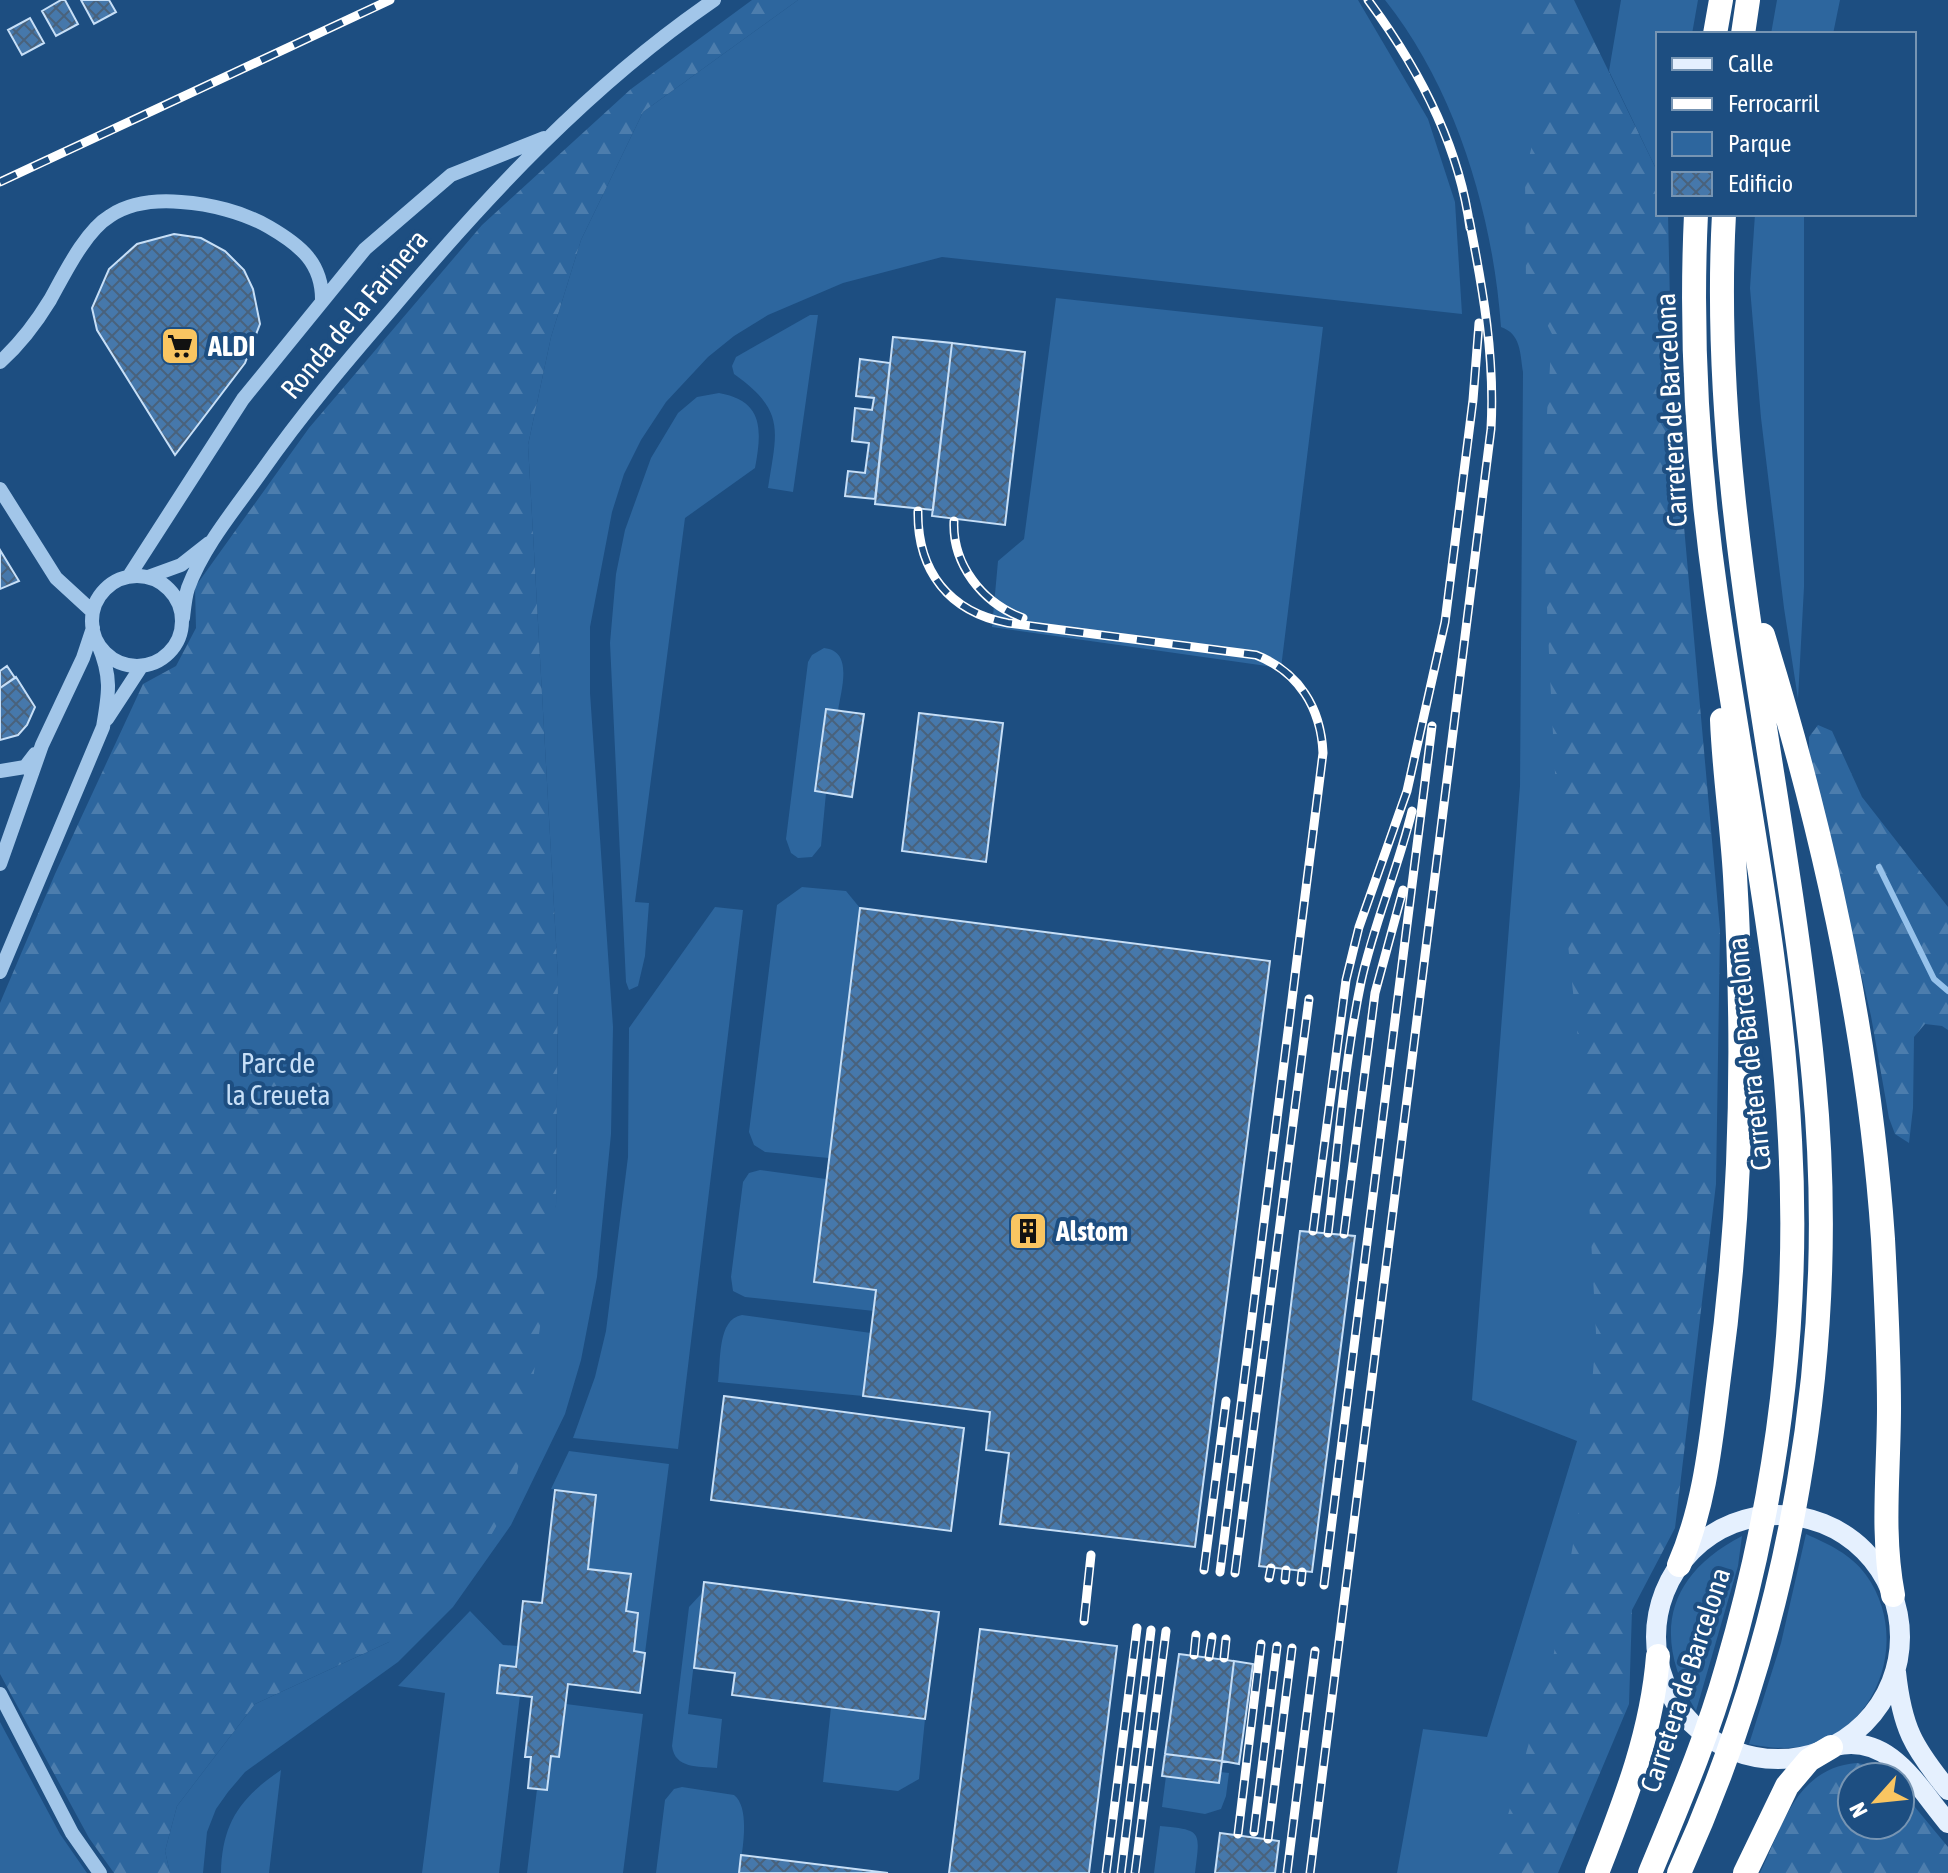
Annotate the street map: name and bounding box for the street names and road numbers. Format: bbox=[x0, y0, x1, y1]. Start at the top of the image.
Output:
street label: Ronda de la Farinera bbox=[274, 223, 434, 405]
street label: Carretera de Barcelona bbox=[1649, 292, 1693, 528]
street label: Carretera de Barcelona bbox=[1721, 936, 1777, 1172]
street label: Carretera de Barcelona bbox=[1634, 1564, 1736, 1796]

